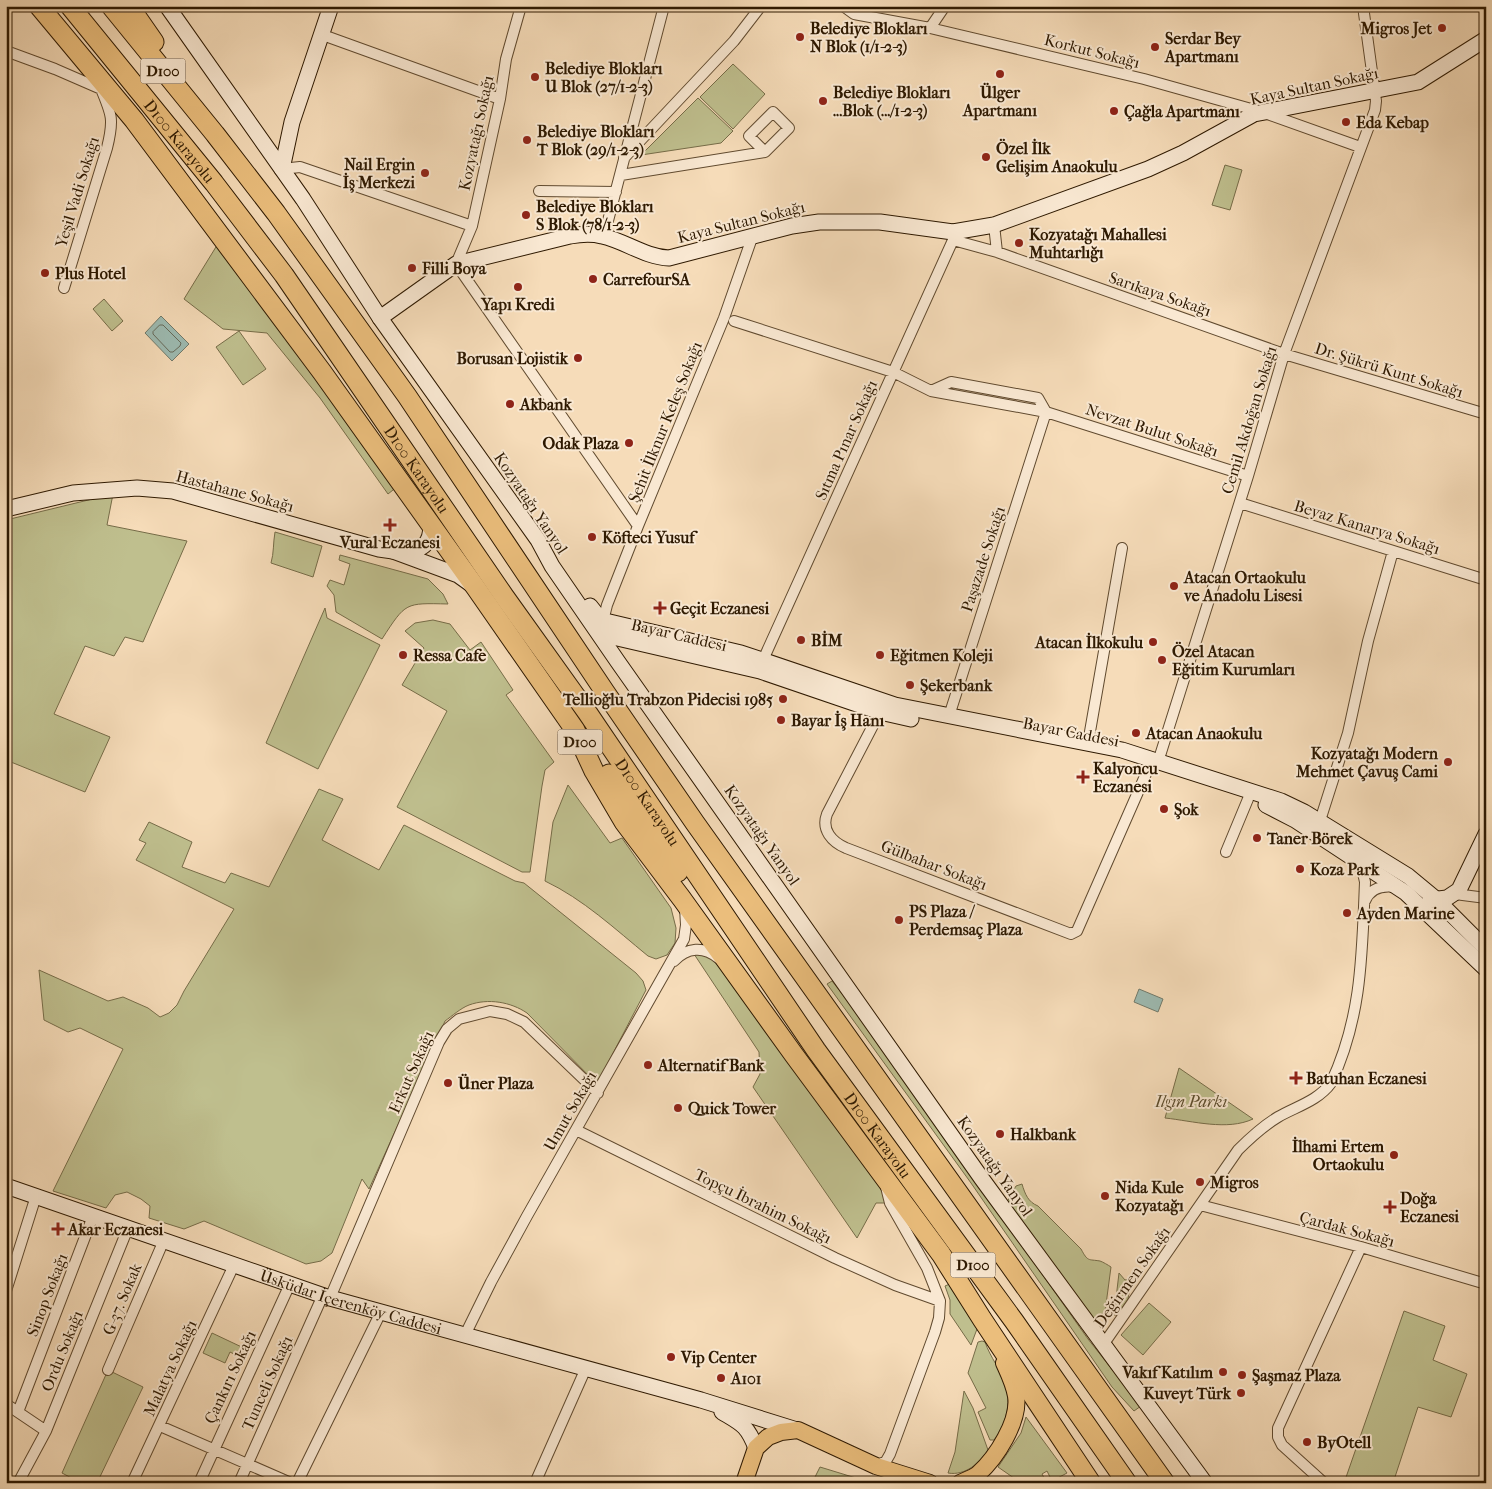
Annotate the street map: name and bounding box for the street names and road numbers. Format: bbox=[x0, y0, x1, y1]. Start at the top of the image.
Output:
street label: Korkut Sokağı bbox=[1042, 30, 1142, 72]
road number: D100 bbox=[140, 58, 186, 84]
street label: Kaya Sultan Sokağı bbox=[1248, 63, 1380, 109]
street label: Kozyatağı Sokağı bbox=[455, 73, 498, 192]
street label: D100 Karayolu bbox=[140, 96, 219, 186]
street label: Yeşil Vadi Sokağı bbox=[51, 134, 104, 251]
street label: Kaya Sultan Sokağı bbox=[675, 197, 807, 247]
street label: Sarıkaya Sokağı bbox=[1106, 268, 1214, 320]
street label: Şehit İlknur Keleş Sokağı bbox=[624, 338, 707, 506]
street label: Dr. Şükrü Kunt Sokağı bbox=[1313, 338, 1466, 402]
street label: Cemil Akdoğan Sokağı bbox=[1217, 344, 1281, 496]
street label: Sıtma Pınar Sokağı bbox=[811, 377, 881, 503]
street label: Nevzat Bulut Sokağı bbox=[1083, 400, 1221, 460]
street label: D100 Karayolu bbox=[380, 422, 454, 516]
street label: Kozyatağı Yanyol bbox=[490, 449, 572, 558]
street label: Hastahane Sokağı bbox=[174, 466, 296, 516]
street label: Beyaz Kanarya Sokağı bbox=[1292, 496, 1442, 558]
street label: Paşazade Sokağı bbox=[957, 504, 1010, 614]
street label: Bayar Caddesi bbox=[629, 615, 729, 655]
street label: Bayar Caddesi bbox=[1021, 713, 1121, 751]
road number: D100 bbox=[558, 730, 602, 754]
street label: D100 Karayolu bbox=[611, 754, 684, 849]
street label: Kozyatağı Yanyol bbox=[720, 781, 804, 889]
street label: Gülbahar Sokağı bbox=[878, 836, 990, 894]
street label: Erkut Sokağı bbox=[384, 1028, 438, 1116]
street label: Umut Sokağı bbox=[540, 1068, 601, 1154]
street label: D100 Karayolu bbox=[840, 1088, 916, 1182]
street label: Kozyatağı Yanyol bbox=[953, 1112, 1037, 1220]
street label: Topçu İbrahim Sokağı bbox=[691, 1165, 835, 1248]
street label: Çardak Sokağı bbox=[1297, 1207, 1397, 1252]
street label: Değirmen Sokağı bbox=[1090, 1223, 1174, 1331]
street label: Sinop Sokağı bbox=[22, 1250, 72, 1339]
road number: D100 bbox=[950, 1252, 996, 1278]
street label: G-37. Sokak bbox=[98, 1260, 146, 1338]
street label: Üsküdar İçerenköy Caddesi bbox=[258, 1265, 444, 1338]
street label: Ordu Sokağı bbox=[37, 1308, 87, 1394]
street label: Malatya Sokağı bbox=[139, 1317, 201, 1419]
street label: Çankırı Sokağı bbox=[200, 1327, 261, 1427]
street label: Tunceli Sokağı bbox=[238, 1333, 296, 1433]

